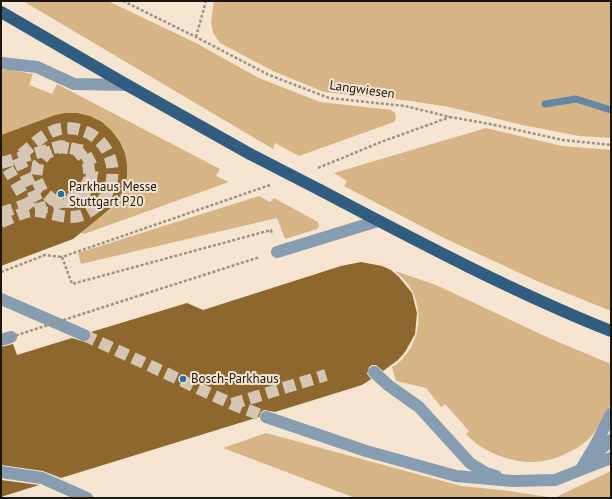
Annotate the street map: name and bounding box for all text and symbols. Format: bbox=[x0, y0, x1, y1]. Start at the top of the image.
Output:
street label: Langwiesen bbox=[328, 78, 396, 102]
place label: Parkhaus Messe Stuttgart P20 bbox=[69, 179, 157, 210]
marker: Parkhaus Messe Stuttgart P20 bbox=[56, 189, 66, 199]
place label: Bosch-Parkhaus bbox=[191, 371, 279, 387]
marker: Bosch-Parkhaus bbox=[178, 374, 188, 384]

